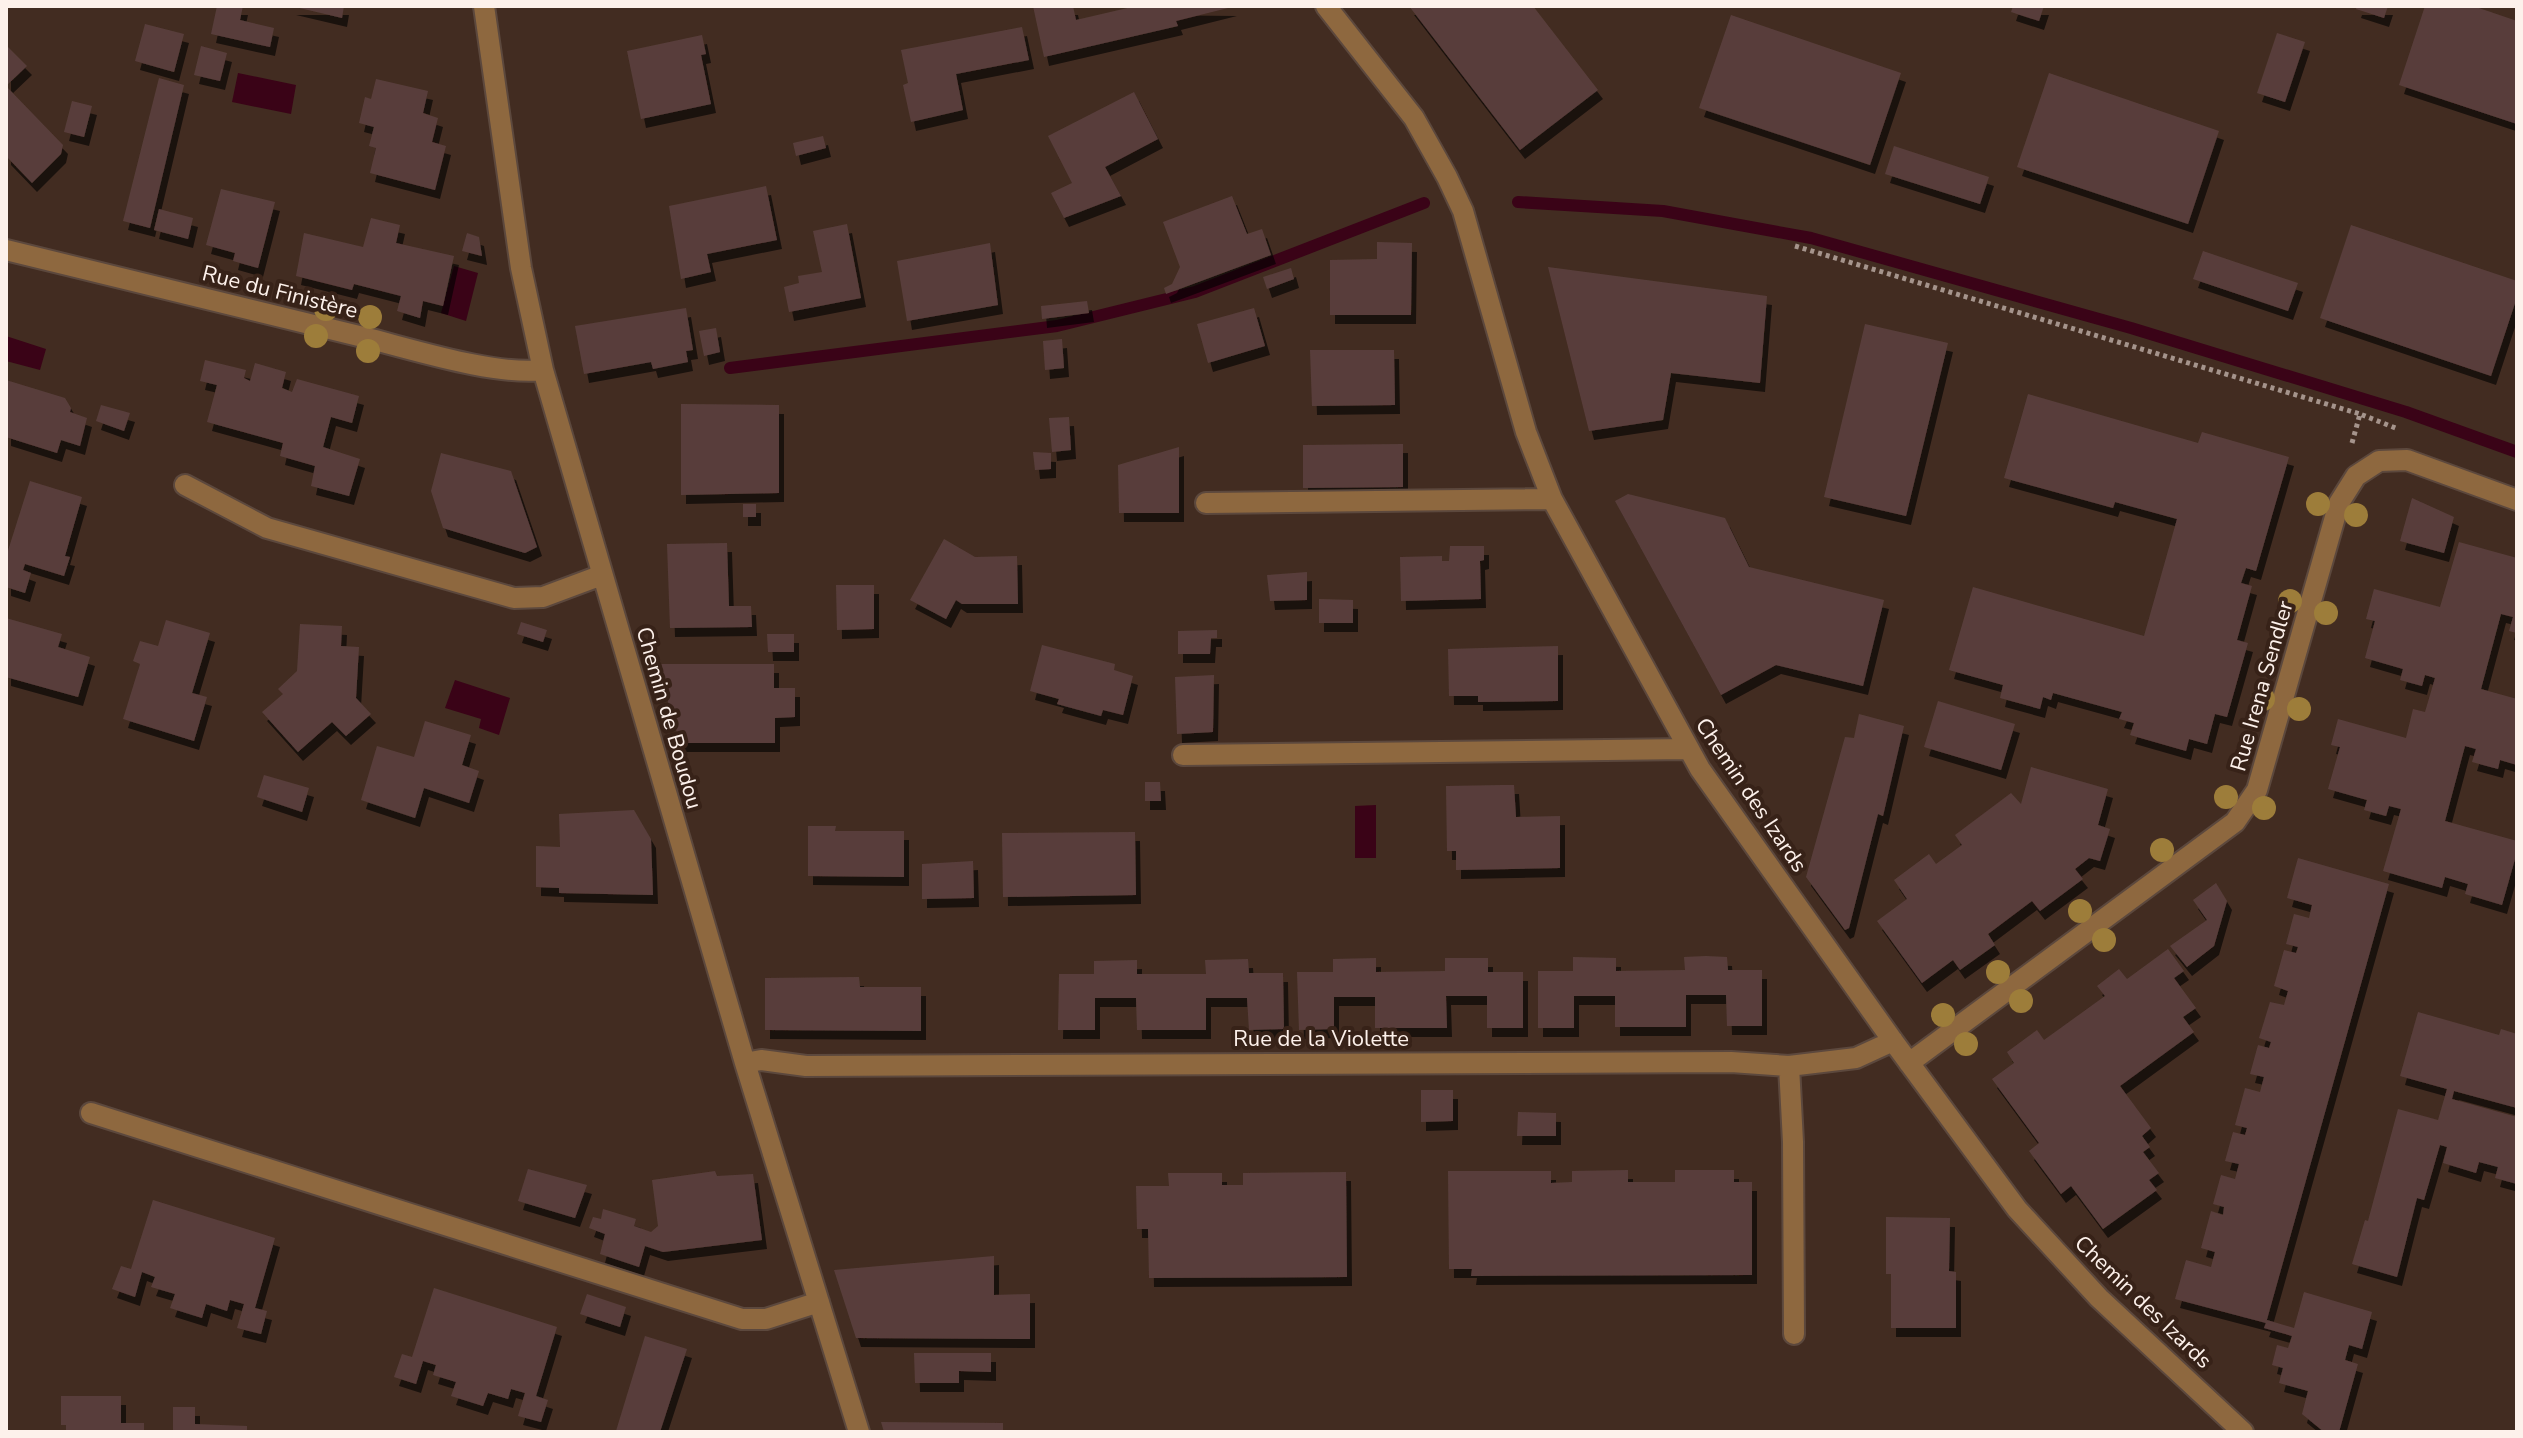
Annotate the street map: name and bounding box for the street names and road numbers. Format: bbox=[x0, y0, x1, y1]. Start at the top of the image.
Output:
street label: Rue du Finistère bbox=[199, 258, 361, 326]
street label: Rue Irena Sendler bbox=[2223, 597, 2301, 775]
street label: Chemin de Boudou bbox=[629, 623, 709, 813]
street label: Chemin des Izards bbox=[1688, 712, 1814, 878]
street label: Rue de la Violette bbox=[1233, 1024, 1409, 1054]
street label: Chemin des Izards bbox=[2068, 1229, 2218, 1375]

